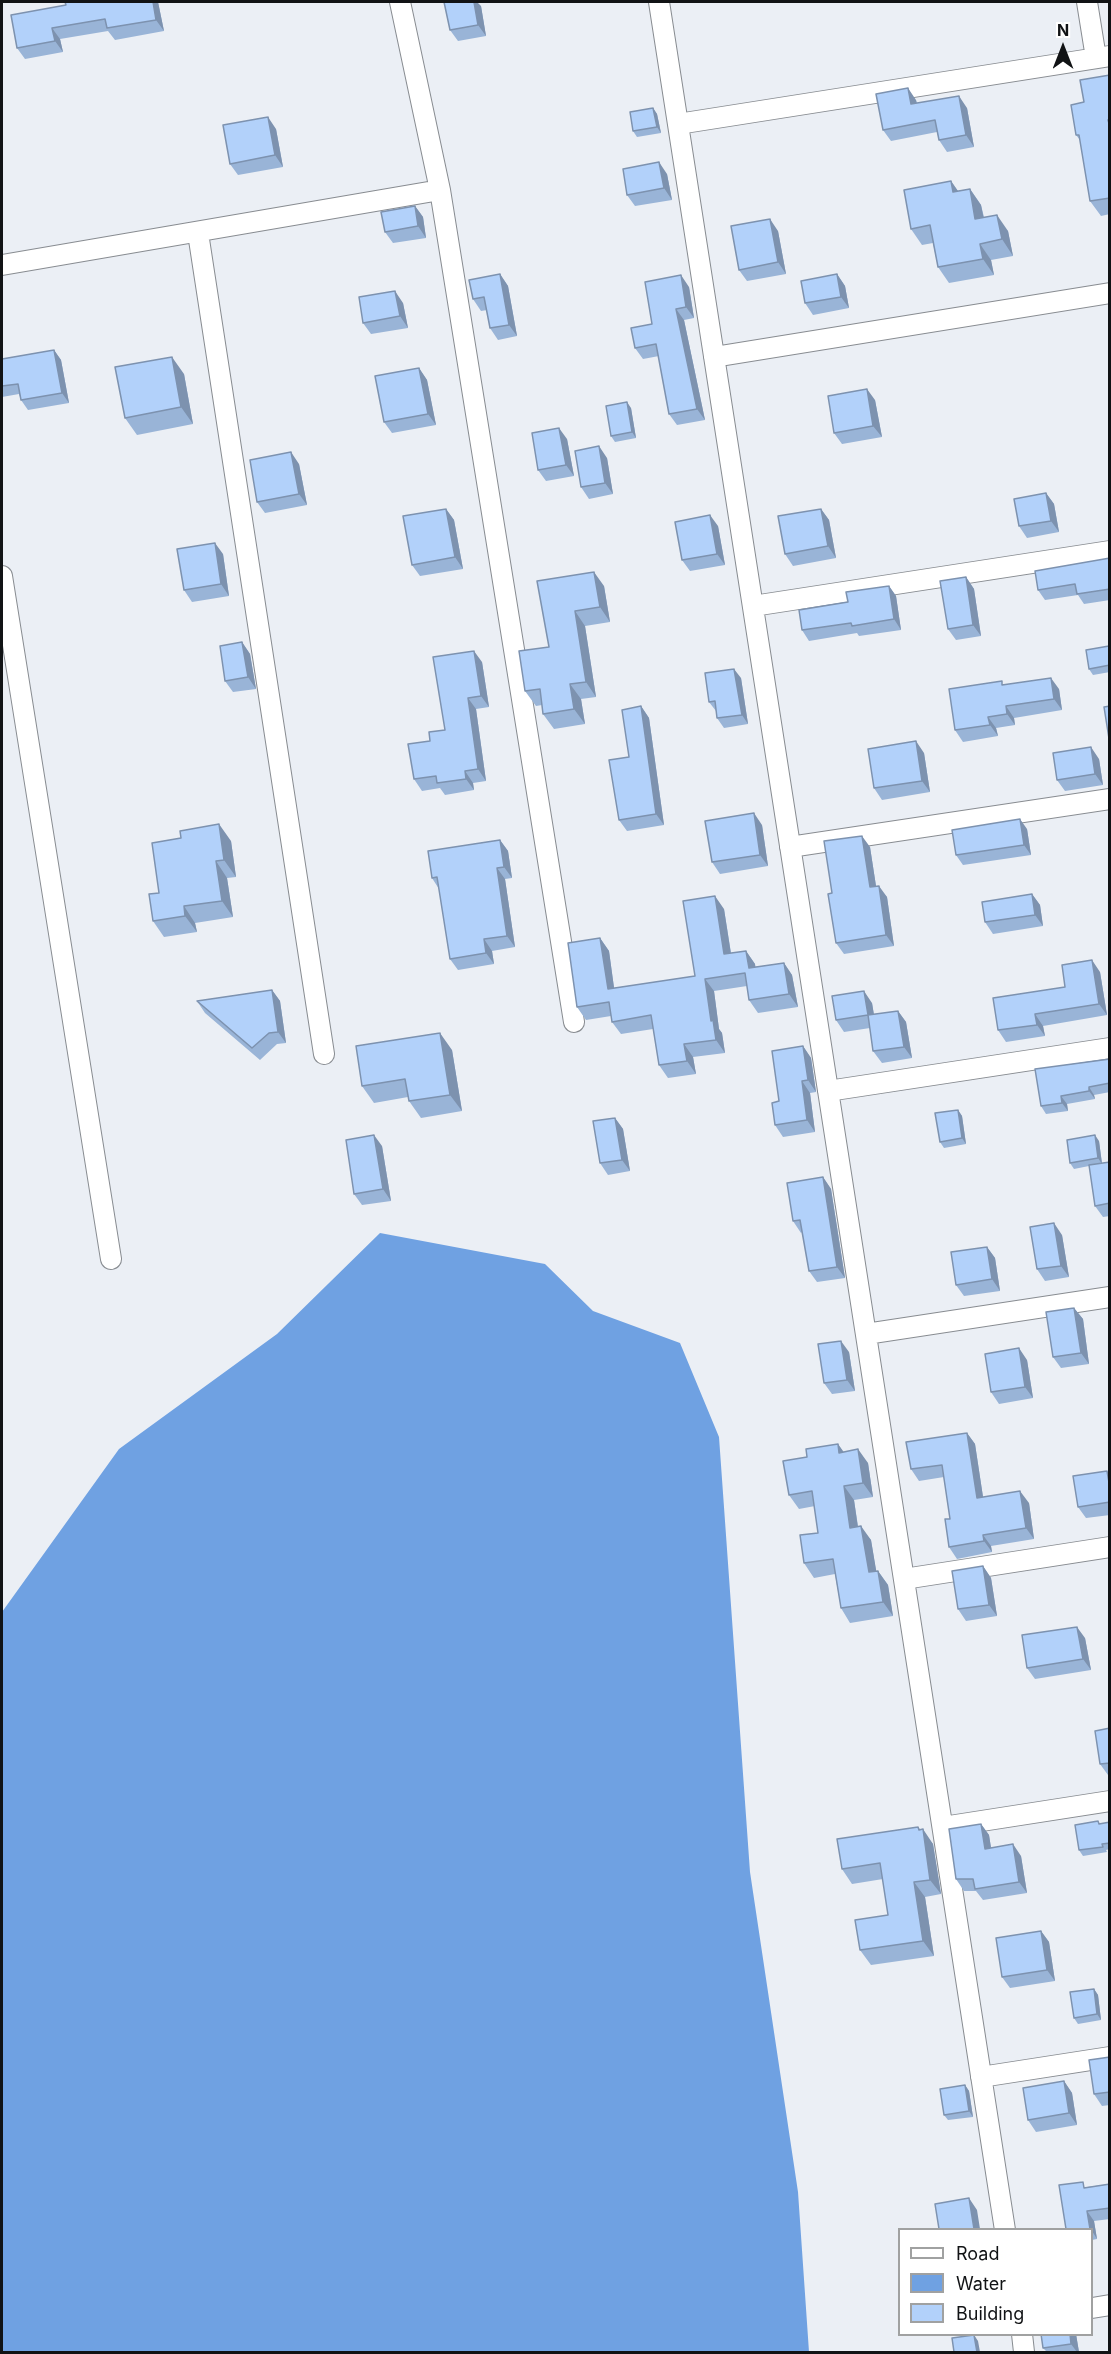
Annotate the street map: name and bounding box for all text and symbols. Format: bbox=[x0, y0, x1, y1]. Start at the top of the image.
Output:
north arrow bbox=[1033, 18, 1093, 78]
text: N bbox=[1057, 20, 1069, 40]
legend bbox=[898, 2228, 1093, 2336]
text: Road bbox=[956, 2243, 999, 2264]
text: Water bbox=[956, 2273, 1006, 2294]
text: Building bbox=[956, 2303, 1024, 2324]

